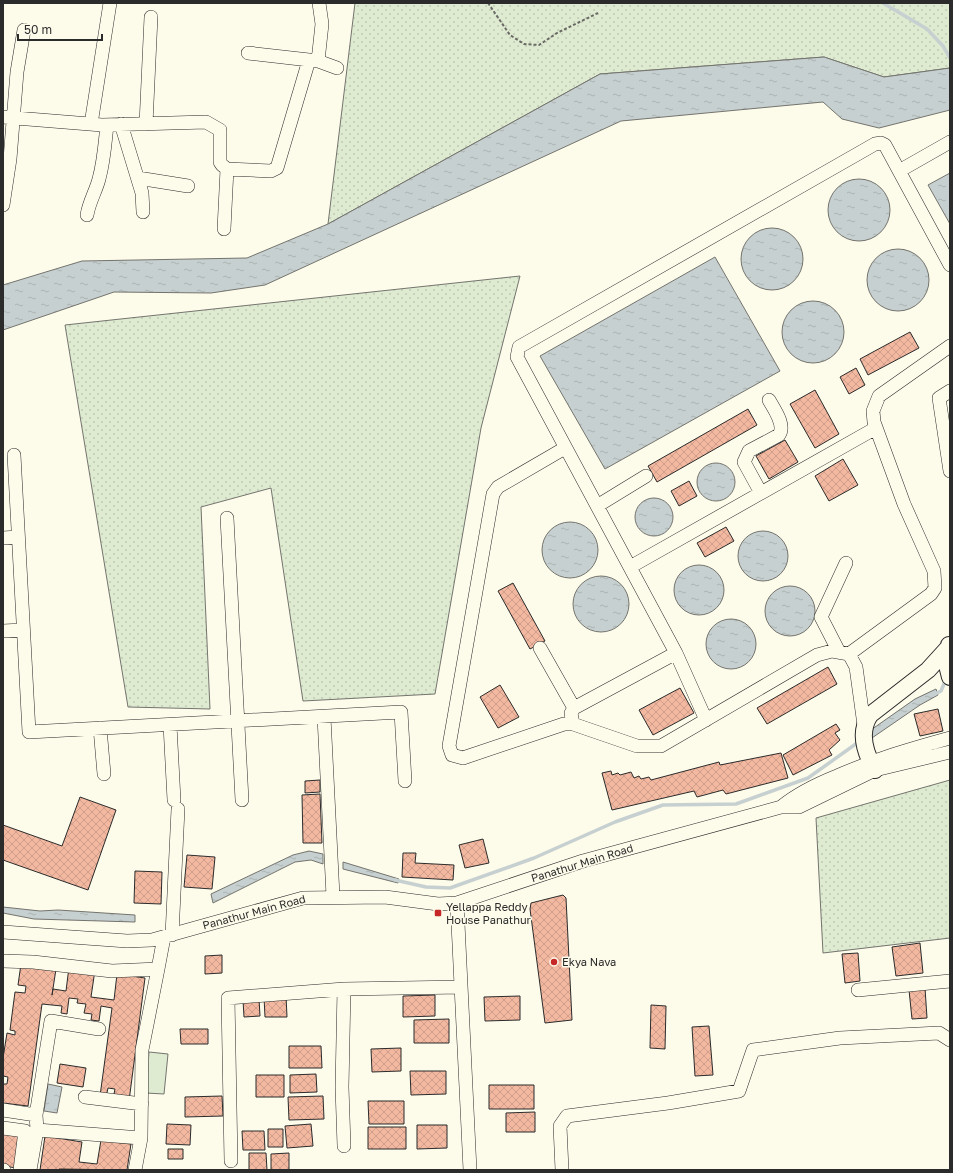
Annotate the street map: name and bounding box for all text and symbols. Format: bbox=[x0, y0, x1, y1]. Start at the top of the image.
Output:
scale bar bbox=[18, 16, 102, 42]
text: 50 m bbox=[24, 22, 52, 37]
street label: Panathur Main Road bbox=[529, 841, 635, 884]
street label: Panathur Main Road bbox=[201, 892, 307, 932]
place label: Yellappa Reddy House Panathur bbox=[446, 900, 532, 926]
marker: Yellappa Reddy House Panathur bbox=[433, 908, 443, 918]
place label: Ekya Nava bbox=[562, 955, 616, 968]
marker: Ekya Nava bbox=[549, 957, 559, 967]

